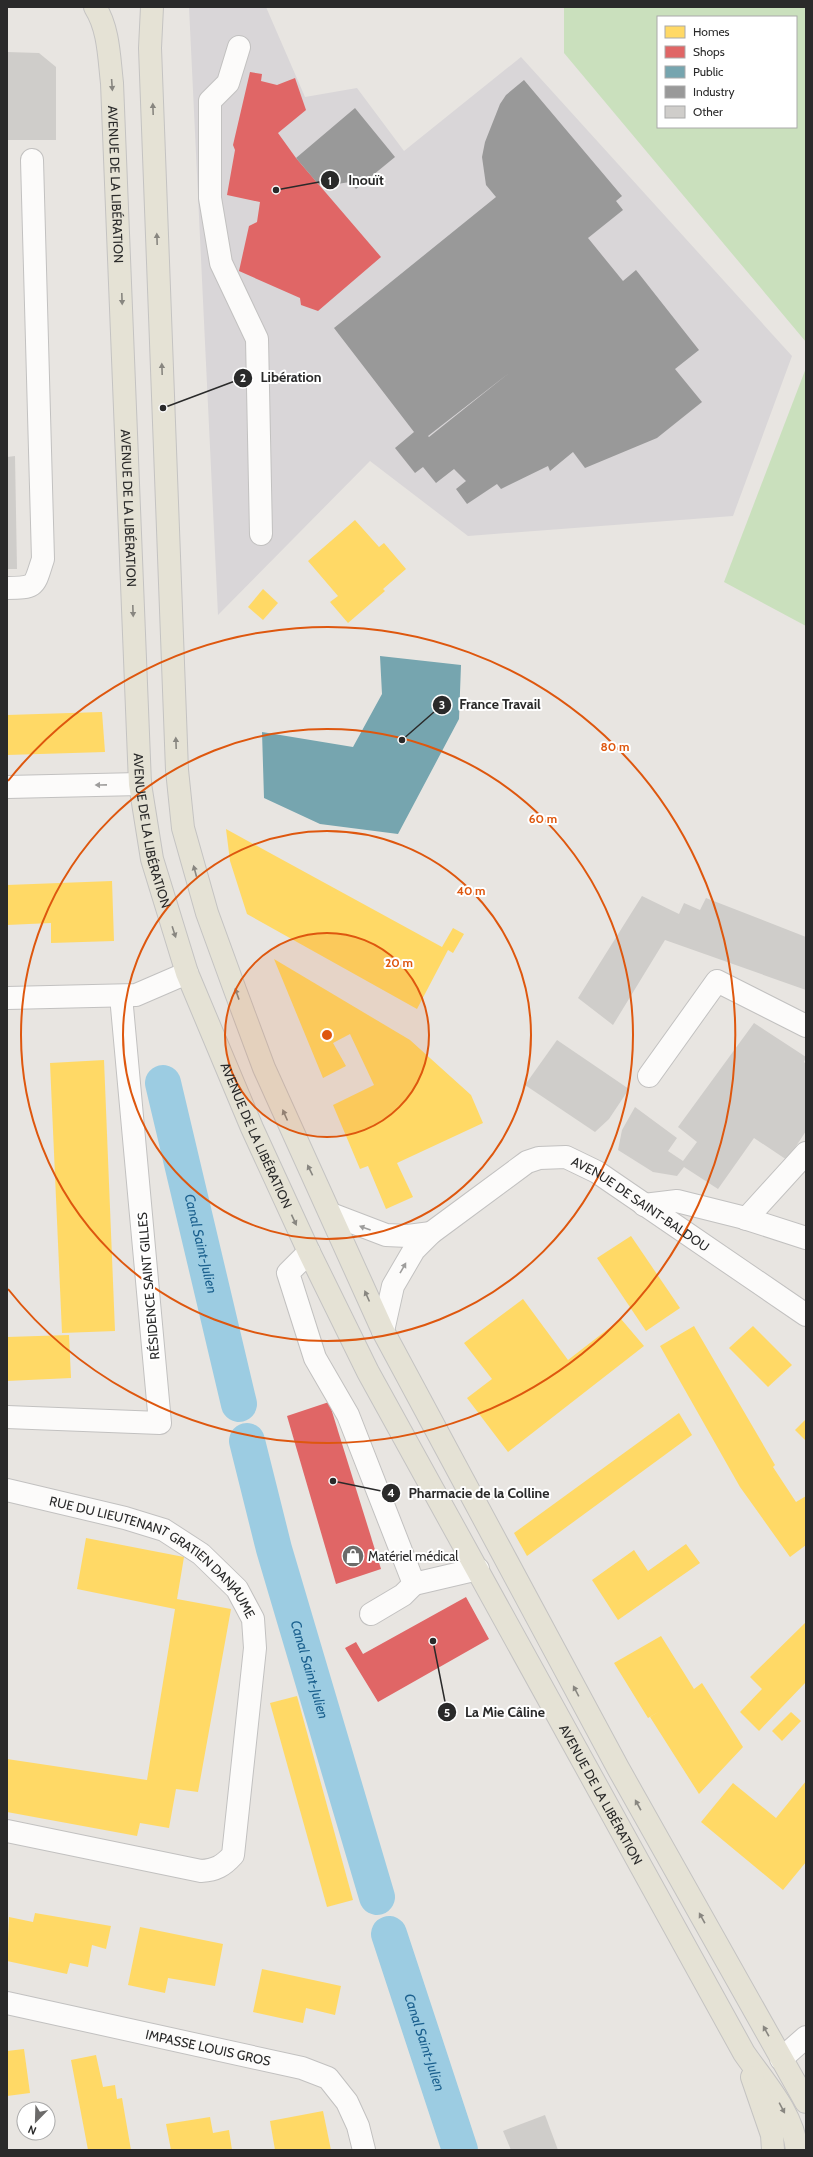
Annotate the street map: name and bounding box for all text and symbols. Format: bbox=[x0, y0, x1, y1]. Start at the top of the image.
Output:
legend bbox=[657, 16, 797, 128]
text: Homes bbox=[693, 24, 730, 39]
text: Shops bbox=[693, 44, 725, 59]
text: Public bbox=[693, 64, 724, 79]
one-way arrow bbox=[109, 79, 115, 92]
text: Industry bbox=[693, 84, 734, 99]
one-way arrow bbox=[149, 103, 156, 115]
text: Other bbox=[693, 104, 723, 119]
street label: AVENUE DE LA LIBÉRATION bbox=[105, 105, 127, 263]
callout: Inouït bbox=[320, 167, 392, 193]
text: Inouït bbox=[348, 171, 384, 189]
text: 1 bbox=[328, 173, 332, 188]
one-way arrow bbox=[154, 232, 160, 245]
one-way arrow bbox=[119, 293, 125, 306]
one-way arrow bbox=[158, 363, 165, 375]
callout: Libération bbox=[233, 365, 330, 391]
text: Libération bbox=[261, 368, 321, 386]
text: 2 bbox=[240, 370, 246, 385]
street label: AVENUE DE LA LIBÉRATION bbox=[118, 429, 140, 587]
one-way arrow bbox=[130, 605, 136, 618]
callout: France Travail bbox=[432, 692, 549, 718]
text: France Travail bbox=[459, 695, 541, 713]
text: 3 bbox=[439, 697, 445, 712]
one-way arrow bbox=[173, 736, 179, 749]
text: 80 m bbox=[601, 739, 629, 754]
street label: AVENUE DE LA LIBÉRATION bbox=[131, 753, 175, 910]
one-way arrow bbox=[94, 782, 107, 788]
text: 60 m bbox=[529, 811, 557, 826]
one-way arrow bbox=[192, 865, 198, 877]
text: 40 m bbox=[456, 883, 486, 898]
one-way arrow bbox=[171, 927, 177, 939]
text: 20 m bbox=[385, 955, 413, 970]
one-way arrow bbox=[233, 988, 239, 1000]
centre of rings bbox=[320, 1028, 334, 1042]
street label: AVENUE DE LA LIBÉRATION bbox=[217, 1060, 296, 1211]
one-way arrow bbox=[282, 1109, 288, 1121]
street label: AVENUE DE SAINT-BALDOU bbox=[569, 1153, 713, 1255]
one-way arrow bbox=[307, 1164, 313, 1175]
water label: Canal Saint-Julien bbox=[181, 1192, 222, 1295]
street label: RÉSIDENCE SAINT GILLES bbox=[133, 1211, 162, 1360]
one-way arrow bbox=[291, 1214, 297, 1226]
one-way arrow bbox=[359, 1224, 371, 1230]
one-way arrow bbox=[400, 1262, 407, 1274]
one-way arrow bbox=[364, 1290, 370, 1301]
callout: Pharmacie de la Colline bbox=[381, 1480, 558, 1506]
text: Pharmacie de la Colline bbox=[409, 1484, 549, 1502]
text: 4 bbox=[387, 1485, 395, 1500]
street label: RUE DU LIEUTENANT GRATIEN DANJAUME bbox=[48, 1492, 259, 1621]
shop icon: Matériel médical bbox=[340, 1543, 366, 1569]
place label: Matériel médical bbox=[368, 1548, 458, 1564]
water label: Canal Saint-Julien bbox=[287, 1618, 333, 1721]
one-way arrow bbox=[572, 1685, 579, 1697]
callout: La Mie Câline bbox=[437, 1699, 553, 1725]
text: La Mie Câline bbox=[465, 1703, 545, 1721]
text: 5 bbox=[444, 1705, 450, 1720]
street label: AVENUE DE LA LIBÉRATION bbox=[556, 1721, 646, 1867]
one-way arrow bbox=[635, 1799, 642, 1811]
one-way arrow bbox=[699, 1912, 705, 1924]
water label: Canal Saint-Julien bbox=[400, 1991, 449, 2093]
one-way arrow bbox=[762, 2025, 769, 2037]
street label: IMPASSE LOUIS GROS bbox=[144, 2026, 273, 2069]
north arrow bbox=[16, 2101, 56, 2141]
one-way arrow bbox=[778, 2102, 785, 2114]
text: N bbox=[26, 2122, 38, 2138]

